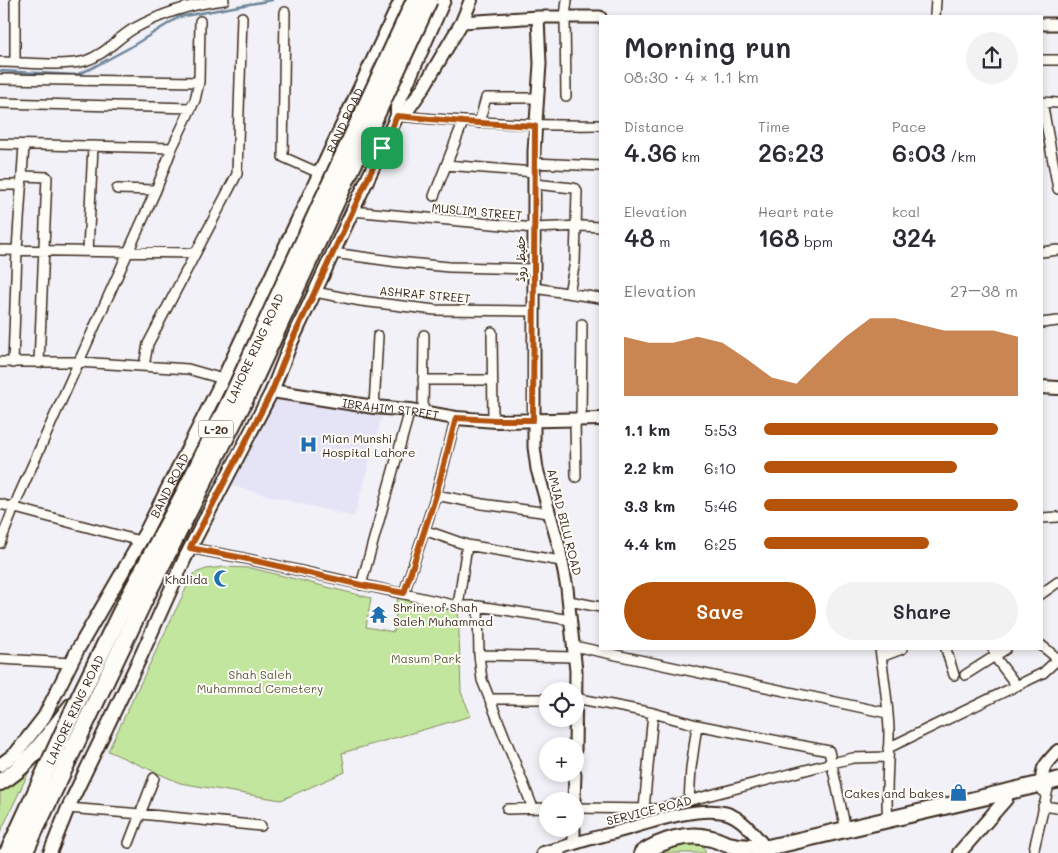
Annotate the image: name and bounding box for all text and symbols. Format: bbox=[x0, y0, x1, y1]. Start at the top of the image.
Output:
text: Morning run bbox=[624, 29, 791, 65]
button: share bbox=[966, 32, 1018, 84]
text: 08:30 · 4 × 1.1 km bbox=[624, 66, 759, 87]
street label: BAND ROAD bbox=[322, 85, 367, 156]
text: Distance bbox=[624, 117, 684, 136]
text: Time bbox=[758, 117, 790, 136]
text: Pace bbox=[892, 117, 926, 136]
pin bbox=[361, 127, 403, 169]
icon: arrive bbox=[368, 134, 396, 162]
text: 4.36 bbox=[624, 136, 677, 168]
text: 26:23 bbox=[758, 136, 824, 168]
text: 6:03 bbox=[892, 136, 946, 168]
text: km bbox=[677, 147, 700, 166]
text: /km bbox=[946, 147, 976, 166]
street label: MUSLIM STREET bbox=[431, 199, 523, 223]
text: Elevation bbox=[624, 202, 687, 221]
text: Heart rate bbox=[758, 202, 834, 221]
text: kcal bbox=[892, 202, 920, 221]
text: 48 bbox=[624, 221, 655, 253]
text: 168 bbox=[758, 221, 800, 253]
text: 324 bbox=[892, 221, 936, 253]
text: m bbox=[655, 232, 670, 251]
text: bpm bbox=[800, 232, 833, 251]
street label: حفیظ روڈ bbox=[512, 236, 529, 282]
text: Elevation bbox=[624, 280, 696, 301]
text: 27–38 m bbox=[950, 280, 1018, 301]
street label: ASHRAF STREET bbox=[379, 282, 472, 306]
street label: LAHORE RING ROAD bbox=[222, 291, 287, 406]
street label: IBRAHIM STREET bbox=[341, 394, 441, 423]
text: 1.1 km bbox=[624, 419, 670, 440]
text: 5:53 bbox=[704, 419, 737, 440]
road number: L-20 bbox=[198, 420, 234, 438]
place label: Mian Munshi Hospital Lahore bbox=[322, 430, 415, 460]
hospital icon: Mian Munshi Hospital Lahore bbox=[298, 435, 318, 455]
street label: BAND ROAD bbox=[146, 450, 192, 520]
text: 2.2 km bbox=[624, 457, 674, 478]
text: 6:10 bbox=[704, 457, 736, 478]
street label: AMJAD BILU ROAD bbox=[544, 467, 586, 577]
text: 3.3 km bbox=[624, 495, 675, 516]
text: 5:46 bbox=[704, 495, 737, 516]
text: 4.4 km bbox=[624, 533, 676, 554]
text: 6:25 bbox=[704, 533, 737, 554]
mosque icon: Khalida bbox=[212, 569, 232, 589]
place label: Khalida bbox=[165, 571, 208, 587]
button: Save bbox=[624, 582, 816, 640]
button: Share bbox=[826, 582, 1018, 640]
place label: Shrine of Shah Saleh Muhammad bbox=[393, 599, 493, 629]
temple icon: Shrine of Shah Saleh Muhammad bbox=[369, 604, 389, 624]
park label: Masum Park bbox=[391, 650, 461, 666]
street label: LAHORE RING ROAD bbox=[42, 652, 107, 767]
park label: Shah Saleh Muhammad Cemetery bbox=[197, 666, 323, 696]
map controls bbox=[539, 682, 584, 837]
button: locate bbox=[539, 682, 584, 727]
button: + bbox=[539, 737, 584, 782]
shop icon: Cakes and bakes bbox=[948, 783, 968, 803]
place label: Cakes and bakes bbox=[844, 785, 944, 801]
button: − bbox=[539, 792, 584, 837]
street label: SERVICE ROAD bbox=[605, 792, 693, 828]

